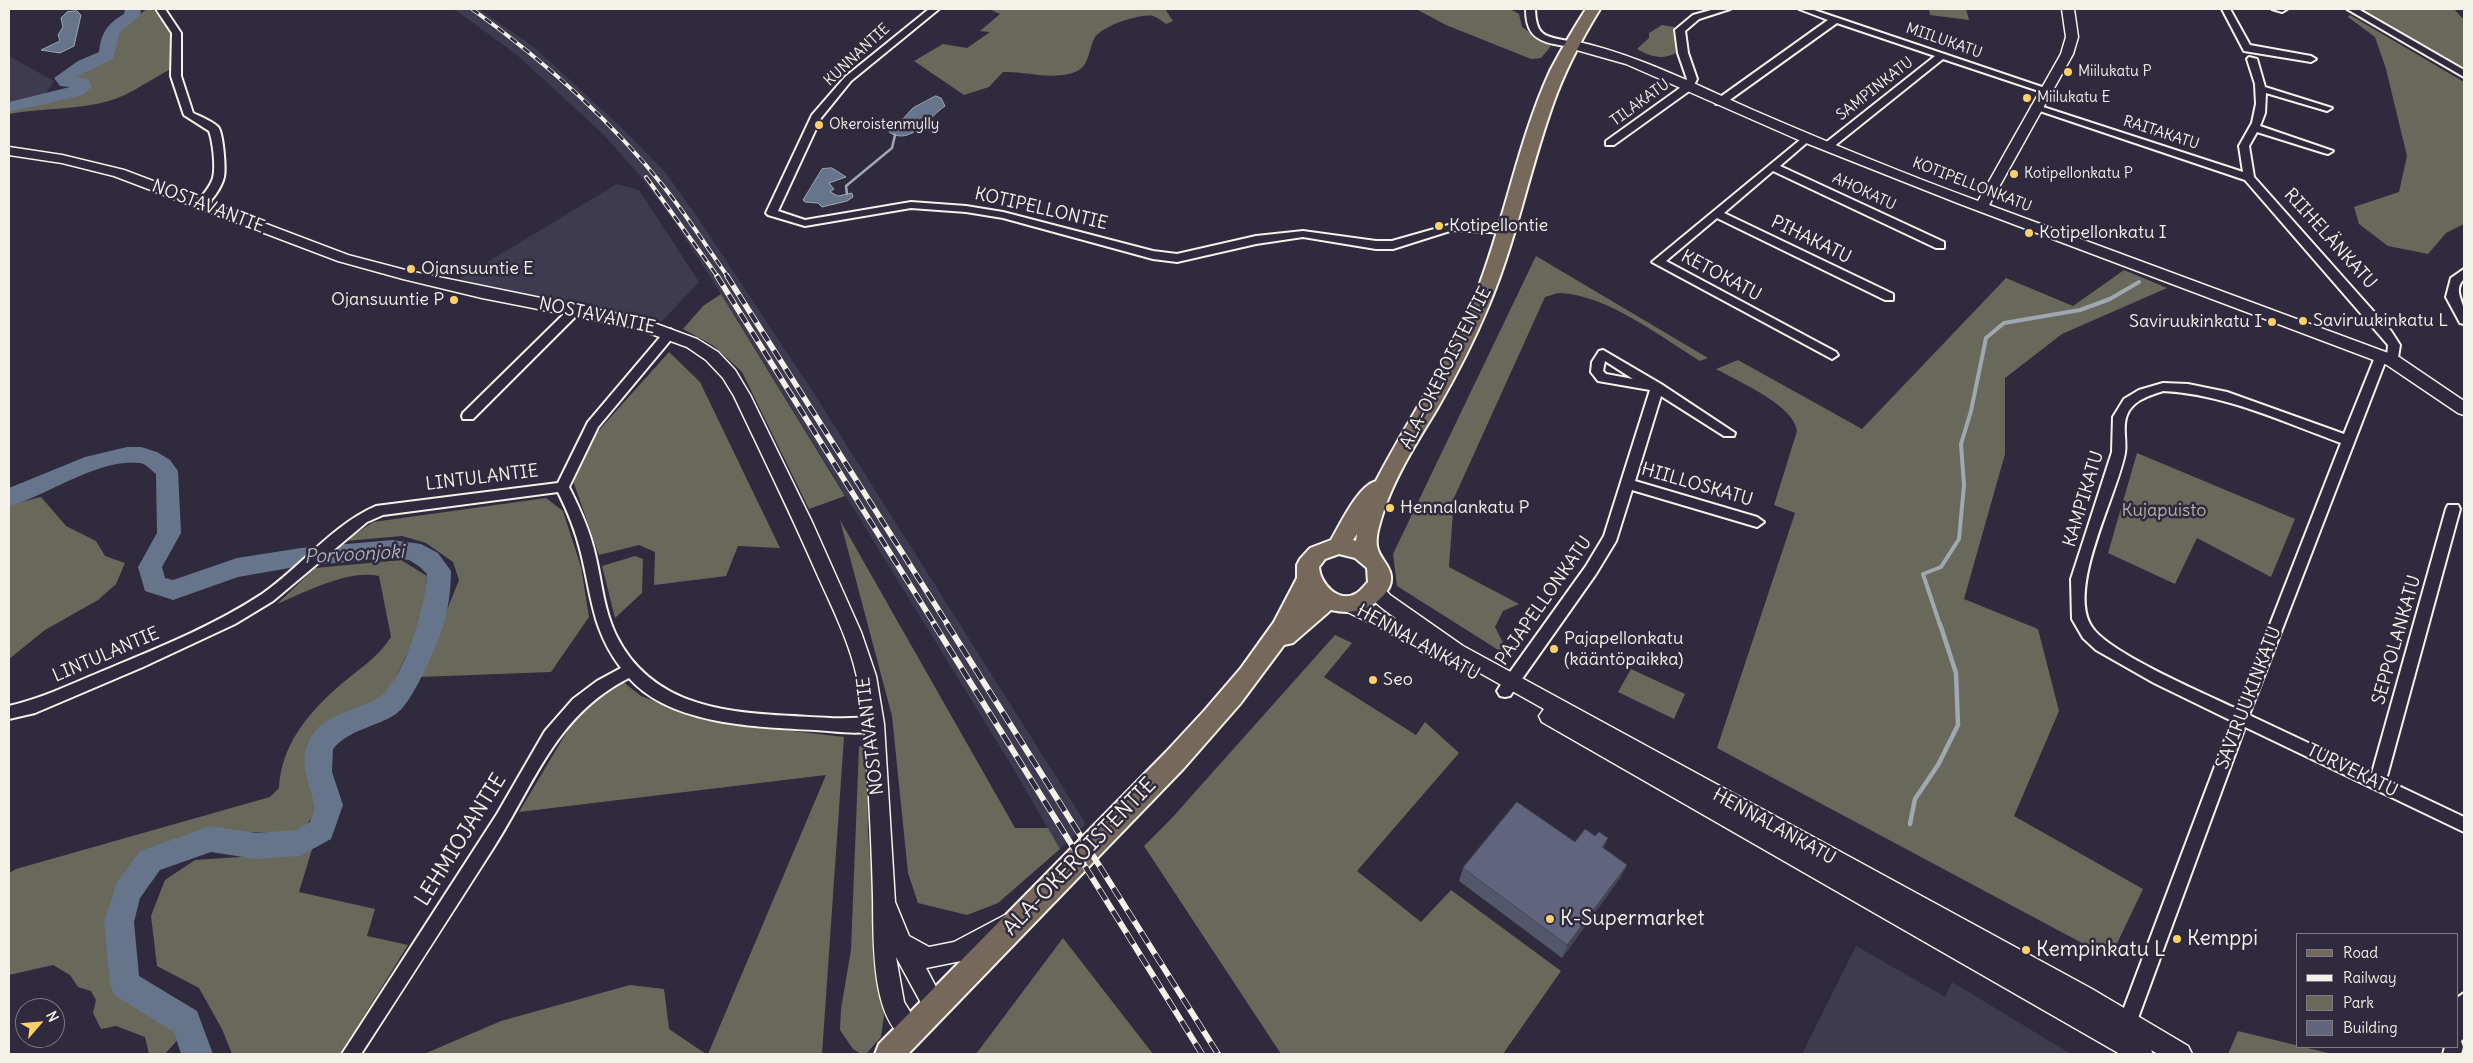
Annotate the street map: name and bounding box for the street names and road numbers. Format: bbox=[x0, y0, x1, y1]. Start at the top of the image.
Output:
street label: KUNNANTIE bbox=[820, 20, 894, 90]
street label: MIILUKATU bbox=[1903, 20, 1985, 62]
street label: SAMPINKATU bbox=[1833, 54, 1917, 124]
street label: TILAKATU bbox=[1607, 76, 1673, 130]
street label: RAITAKATU bbox=[2121, 112, 2201, 154]
street label: KOTIPELLONKATU bbox=[1910, 154, 2034, 216]
street label: AHOKATU bbox=[1829, 169, 1899, 215]
street label: NOSTAVANTIE bbox=[149, 176, 267, 238]
street label: KOTIPELLONTIE bbox=[972, 183, 1110, 235]
street label: RIIHELÄNKATU bbox=[2279, 184, 2381, 294]
street label: PIHAKATU bbox=[1767, 211, 1855, 269]
street label: KETOKATU bbox=[1677, 246, 1765, 306]
street label: ALA-OKEROISTENTIE bbox=[1396, 283, 1496, 453]
street label: NOSTAVANTIE bbox=[537, 293, 657, 339]
street label: KAMPIKATU bbox=[2059, 448, 2109, 550]
street label: HIILLOSKATU bbox=[1639, 459, 1755, 511]
street label: LINTULANTIE bbox=[424, 460, 540, 496]
street label: PAJAPELLONKATU bbox=[1491, 532, 1597, 670]
street label: SEPPOLANKATU bbox=[2368, 573, 2426, 707]
street label: HENNALANKATU bbox=[1353, 600, 1483, 686]
street label: LINTULANTIE bbox=[50, 623, 162, 687]
street label: SAVIRUUKINKATU bbox=[2212, 624, 2286, 772]
street label: NOSTAVANTIE bbox=[853, 676, 889, 796]
street label: TURVEKATU bbox=[2303, 740, 2401, 802]
street label: LEHMIOJANTIE bbox=[410, 769, 512, 911]
street label: ALA-OKEROISTENTIE bbox=[998, 773, 1162, 941]
street label: HENNALANKATU bbox=[1709, 784, 1839, 870]

